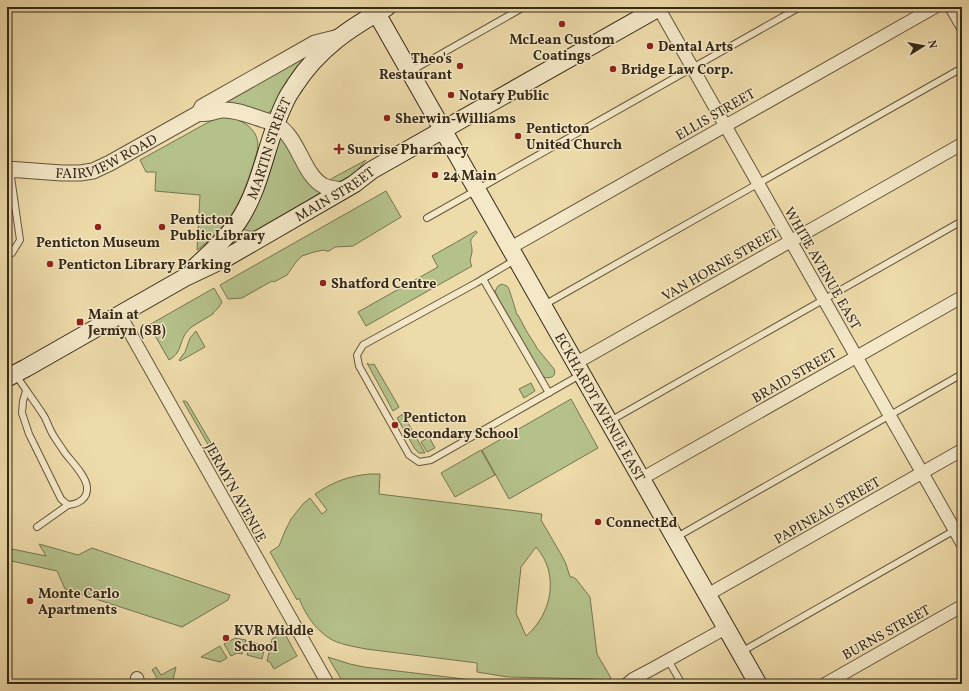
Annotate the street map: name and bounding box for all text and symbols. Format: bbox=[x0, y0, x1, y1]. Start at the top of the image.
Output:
marker: McLean Custom Coatings bbox=[557, 19, 567, 29]
north arrow bbox=[903, 26, 943, 66]
place label: McLean Custom Coatings bbox=[509, 31, 615, 66]
place label: Dental Arts bbox=[658, 38, 733, 57]
text: N bbox=[923, 39, 939, 50]
marker: Dental Arts bbox=[645, 41, 655, 51]
place label: Theo's Restaurant bbox=[379, 50, 452, 85]
marker: Theo's Restaurant bbox=[455, 61, 465, 71]
place label: Bridge Law Corp. bbox=[621, 61, 733, 80]
marker: Bridge Law Corp. bbox=[608, 64, 618, 74]
street label: ELLIS STREET bbox=[673, 85, 759, 146]
place label: Notary Public bbox=[459, 87, 549, 106]
marker: Notary Public bbox=[446, 90, 456, 100]
street label: MARTIN STREET bbox=[244, 94, 297, 203]
place label: Sherwin-Williams bbox=[395, 110, 516, 129]
marker: Sherwin-Williams bbox=[382, 113, 392, 123]
place label: Penticton United Church bbox=[526, 120, 622, 155]
street label: FAIRVIEW ROAD bbox=[55, 130, 161, 184]
marker: Penticton United Church bbox=[513, 131, 523, 141]
place label: Sunrise Pharmacy bbox=[347, 141, 469, 160]
marker: Sunrise Pharmacy bbox=[334, 144, 344, 154]
street label: MAIN STREET bbox=[292, 163, 379, 227]
place label: 24 Main bbox=[443, 167, 497, 186]
marker: 24 Main bbox=[430, 170, 440, 180]
street label: WHITE AVENUE EAST bbox=[779, 204, 865, 333]
place label: Penticton Public Library bbox=[170, 211, 265, 246]
marker: Penticton Museum bbox=[93, 222, 103, 232]
marker: Penticton Public Library bbox=[157, 222, 167, 232]
street label: VAN HORNE STREET bbox=[659, 224, 783, 307]
place label: Penticton Museum bbox=[36, 234, 161, 253]
place label: Penticton Library Parking bbox=[58, 256, 232, 275]
marker: Penticton Library Parking bbox=[45, 259, 55, 269]
place label: Shatford Centre bbox=[331, 275, 436, 294]
marker: Shatford Centre bbox=[318, 278, 328, 288]
place label: Main at Jermyn (SB) bbox=[87, 306, 166, 341]
marker: Main at Jermyn (SB) bbox=[75, 317, 85, 327]
street label: ECKHARDT AVENUE EAST bbox=[549, 330, 649, 485]
street label: BRAID STREET bbox=[749, 344, 841, 408]
place label: Penticton Secondary School bbox=[403, 409, 519, 444]
marker: Penticton Secondary School bbox=[390, 420, 400, 430]
street label: JERMYN AVENUE bbox=[199, 439, 270, 546]
street label: PAPINEAU STREET bbox=[771, 473, 884, 550]
place label: ConnectEd bbox=[606, 514, 678, 533]
marker: ConnectEd bbox=[593, 517, 603, 527]
place label: Monte Carlo Apartments bbox=[38, 585, 120, 620]
marker: Monte Carlo Apartments bbox=[25, 596, 35, 606]
street label: BURNS STREET bbox=[839, 601, 934, 665]
place label: KVR Middle School bbox=[234, 622, 314, 657]
marker: KVR Middle School bbox=[221, 633, 231, 643]

